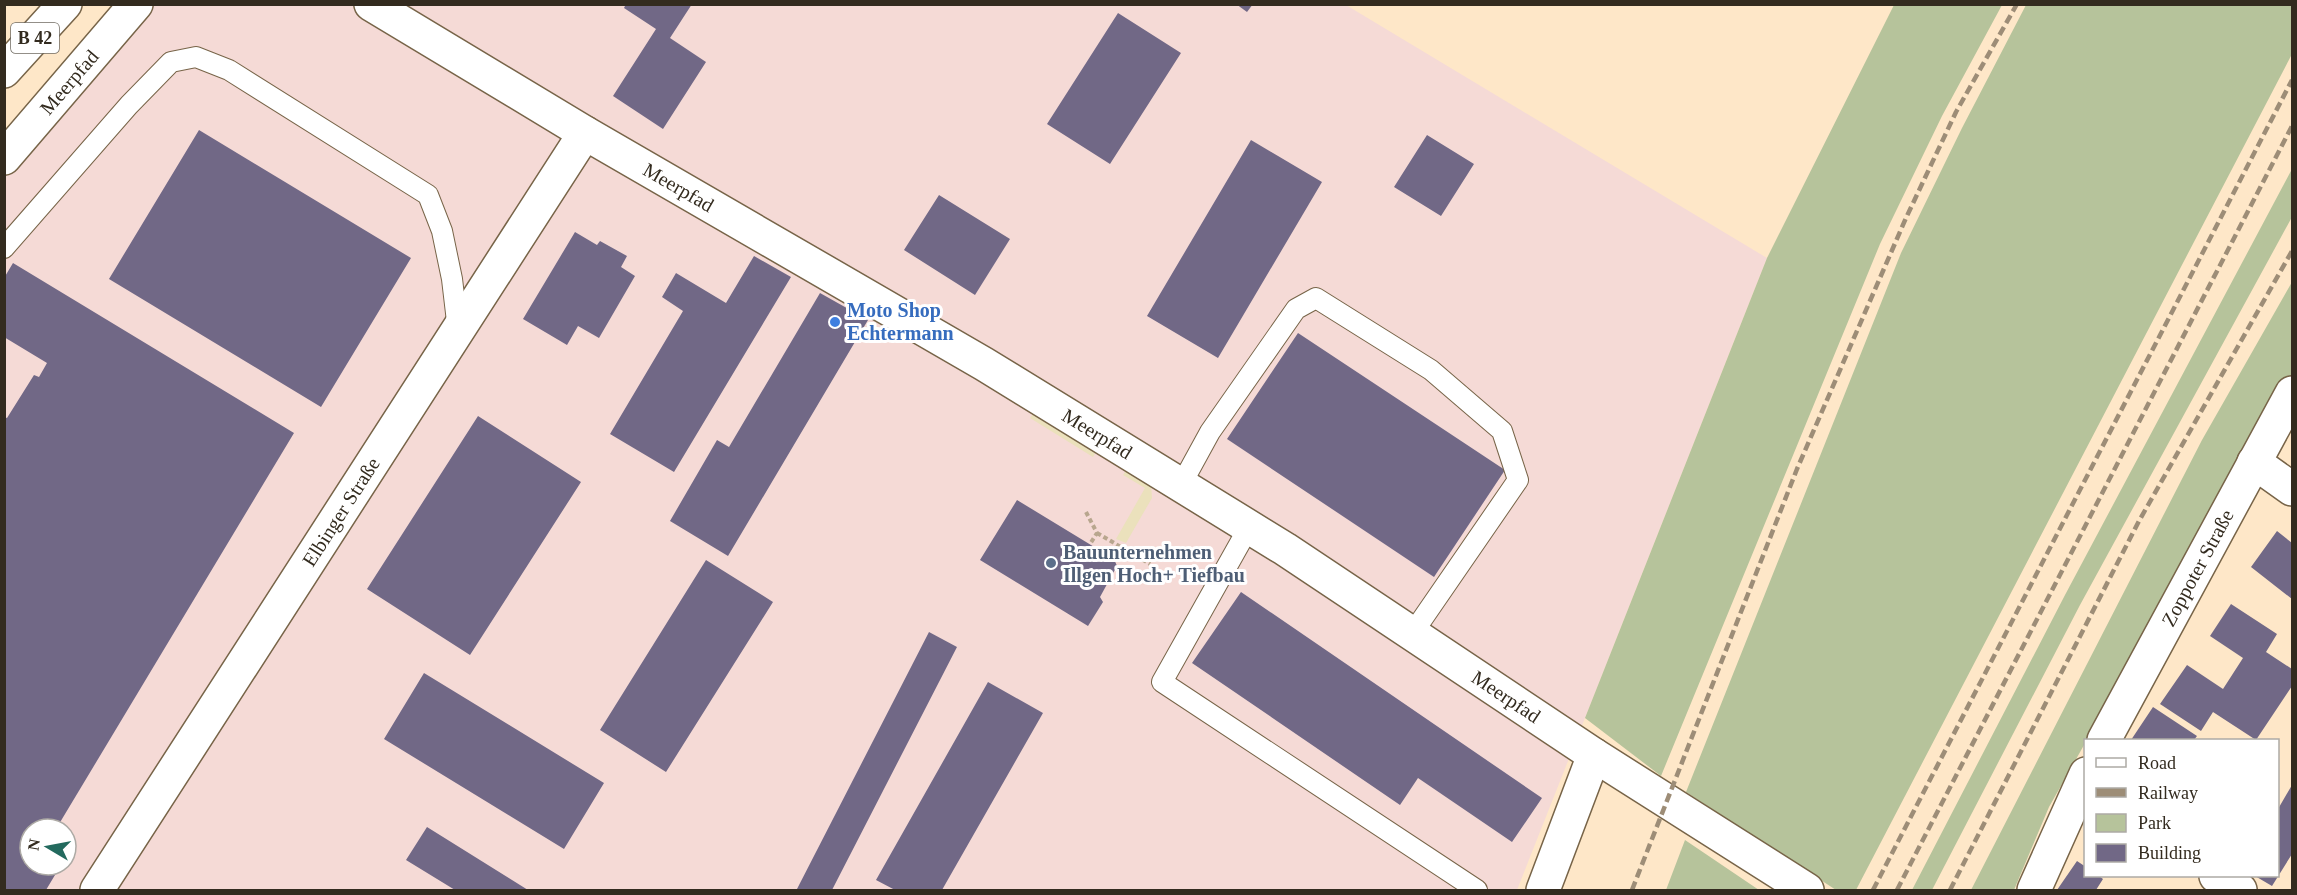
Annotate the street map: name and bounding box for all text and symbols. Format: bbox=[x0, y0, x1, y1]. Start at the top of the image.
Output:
road number: B 42 bbox=[11, 23, 59, 53]
street label: Meerpfad bbox=[35, 45, 103, 119]
street label: Meerpfad bbox=[639, 158, 718, 216]
place label: Moto Shop Echtermann bbox=[847, 299, 954, 344]
marker: Moto Shop Echtermann bbox=[828, 315, 842, 329]
street label: Meerpfad bbox=[1058, 404, 1136, 463]
street label: Elbinger Straße bbox=[298, 453, 384, 570]
street label: Zoppoter Straße bbox=[2157, 505, 2238, 630]
place label: Bauunternehmen Illgen Hoch+ Tiefbau bbox=[1063, 541, 1245, 587]
marker: Bauunternehmen Illgen Hoch+ Tiefbau bbox=[1044, 556, 1058, 570]
street label: Meerpfad bbox=[1468, 666, 1545, 727]
legend bbox=[2084, 739, 2279, 877]
text: Road bbox=[2138, 753, 2176, 773]
text: Railway bbox=[2138, 783, 2198, 803]
text: Park bbox=[2138, 813, 2171, 833]
north arrow bbox=[18, 817, 78, 877]
text: N bbox=[24, 837, 43, 852]
text: Building bbox=[2138, 843, 2201, 863]

